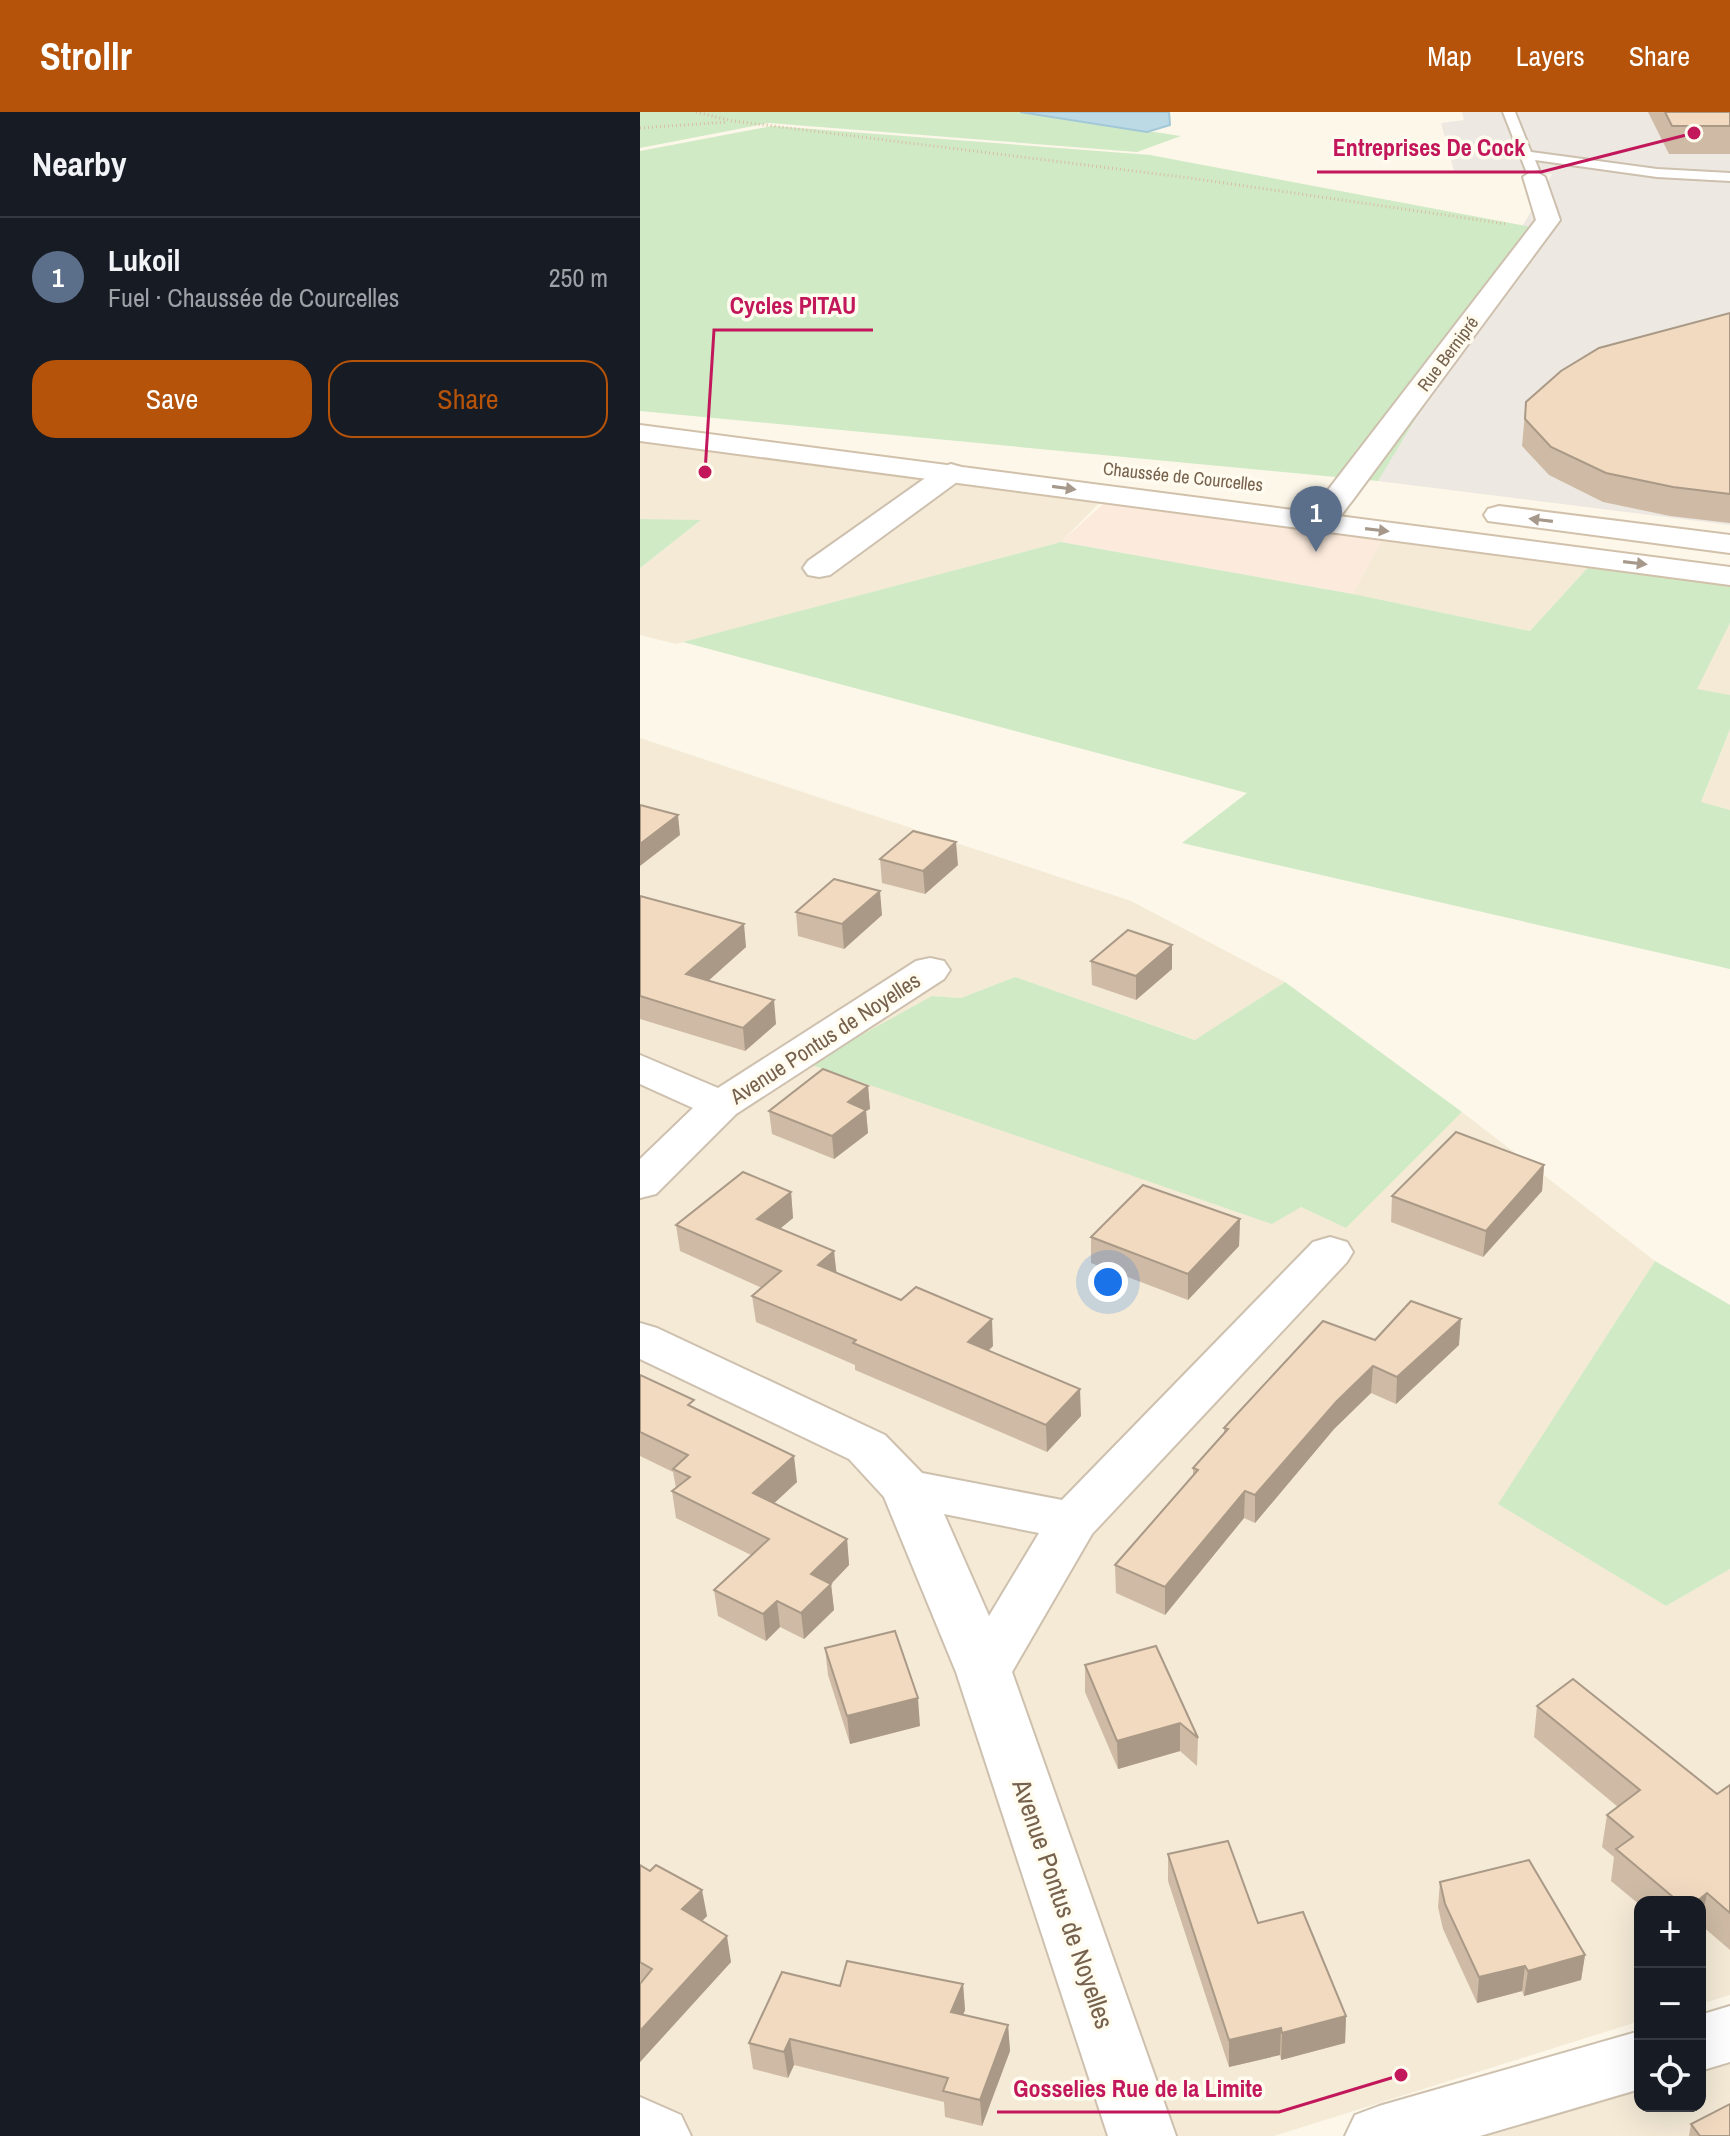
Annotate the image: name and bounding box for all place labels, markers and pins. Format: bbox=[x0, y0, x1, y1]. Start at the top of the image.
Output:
callout: Entreprises De Cock bbox=[1317, 124, 1541, 172]
callout: Cycles PITAU bbox=[714, 282, 873, 330]
pin: 1 bbox=[1290, 486, 1342, 552]
callout: Gosselies Rue de la Limite bbox=[997, 2064, 1279, 2112]

